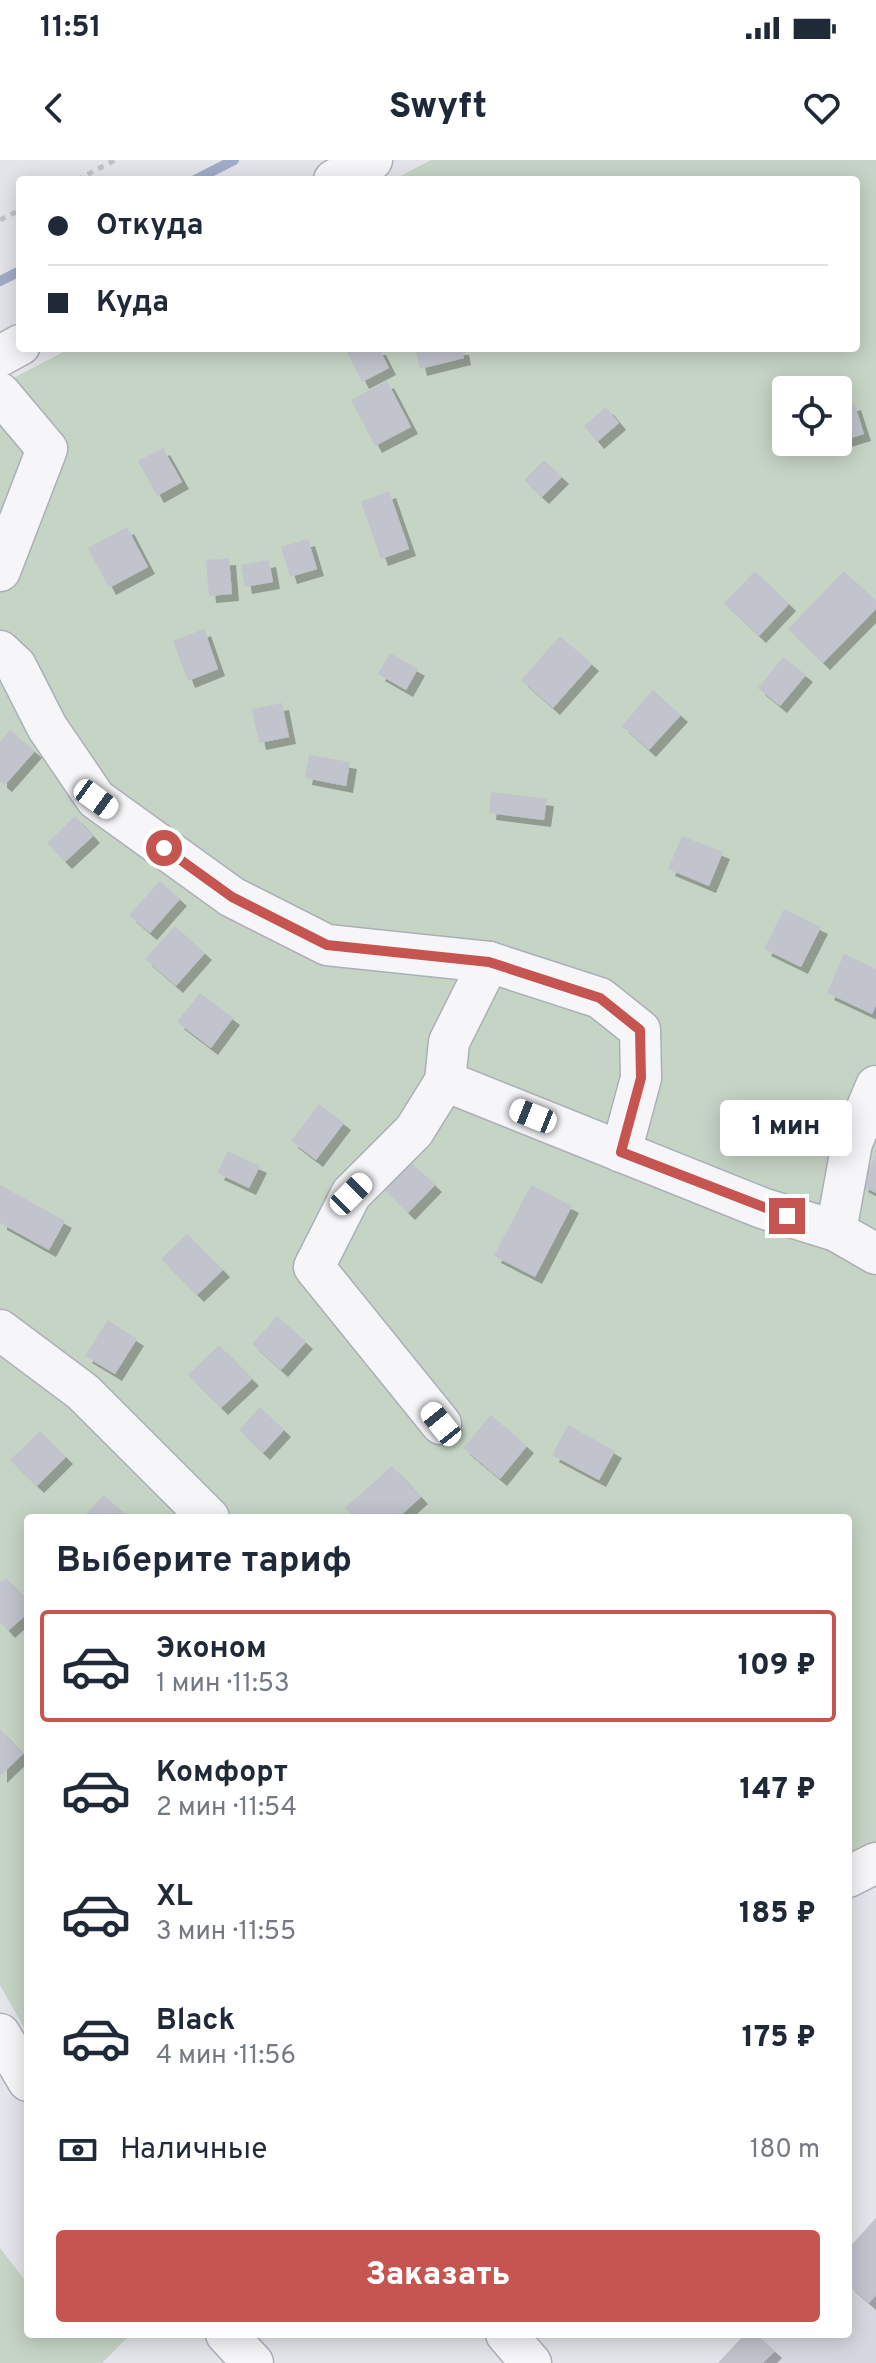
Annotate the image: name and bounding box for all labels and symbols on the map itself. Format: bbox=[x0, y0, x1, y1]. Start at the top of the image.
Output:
car bbox=[70, 775, 122, 823]
route start bbox=[146, 830, 182, 866]
car bbox=[506, 1096, 560, 1136]
callout: 1 мин bbox=[721, 1100, 853, 1156]
car bbox=[326, 1169, 376, 1219]
route end bbox=[769, 1198, 805, 1234]
car bbox=[417, 1398, 465, 1450]

